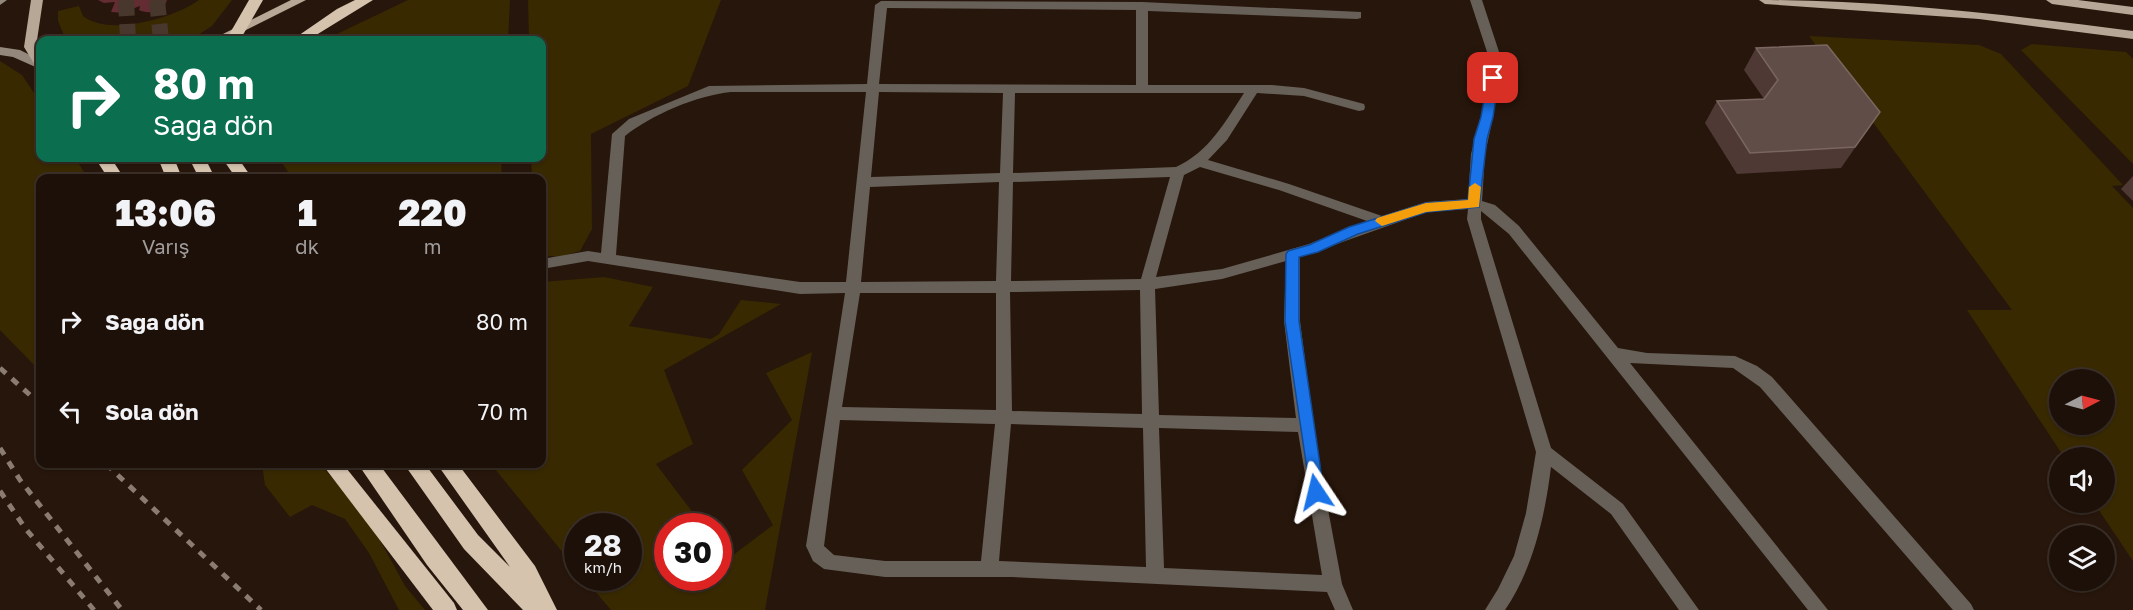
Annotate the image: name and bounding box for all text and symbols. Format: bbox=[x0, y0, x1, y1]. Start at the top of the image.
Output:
pin bbox=[1467, 52, 1518, 103]
text: 80 m bbox=[153, 58, 254, 108]
icon: right bbox=[54, 60, 132, 138]
icon: arrive bbox=[1476, 61, 1509, 94]
text: Sağa dön bbox=[153, 109, 274, 141]
text: 13:06 bbox=[115, 191, 216, 234]
text: 1 bbox=[298, 191, 317, 234]
text: 220 bbox=[398, 191, 467, 234]
text: Varış bbox=[142, 234, 189, 258]
text: dk bbox=[295, 234, 319, 258]
text: m bbox=[424, 234, 441, 258]
icon: right bbox=[54, 305, 87, 338]
text: Sağa dön bbox=[105, 308, 204, 335]
text: 80 m bbox=[476, 308, 528, 335]
north arrow bbox=[2049, 369, 2115, 435]
map controls bbox=[2049, 369, 2115, 591]
icon: left bbox=[54, 395, 87, 428]
text: Sola dön bbox=[105, 398, 199, 425]
text: 70 m bbox=[478, 398, 528, 425]
button: sound bbox=[2049, 447, 2115, 513]
position arrow bbox=[1284, 460, 1348, 524]
speed limit sign: 30 bbox=[654, 513, 732, 591]
button: layers bbox=[2049, 525, 2115, 591]
text: 28 bbox=[584, 527, 622, 563]
text: km/h bbox=[584, 558, 622, 576]

